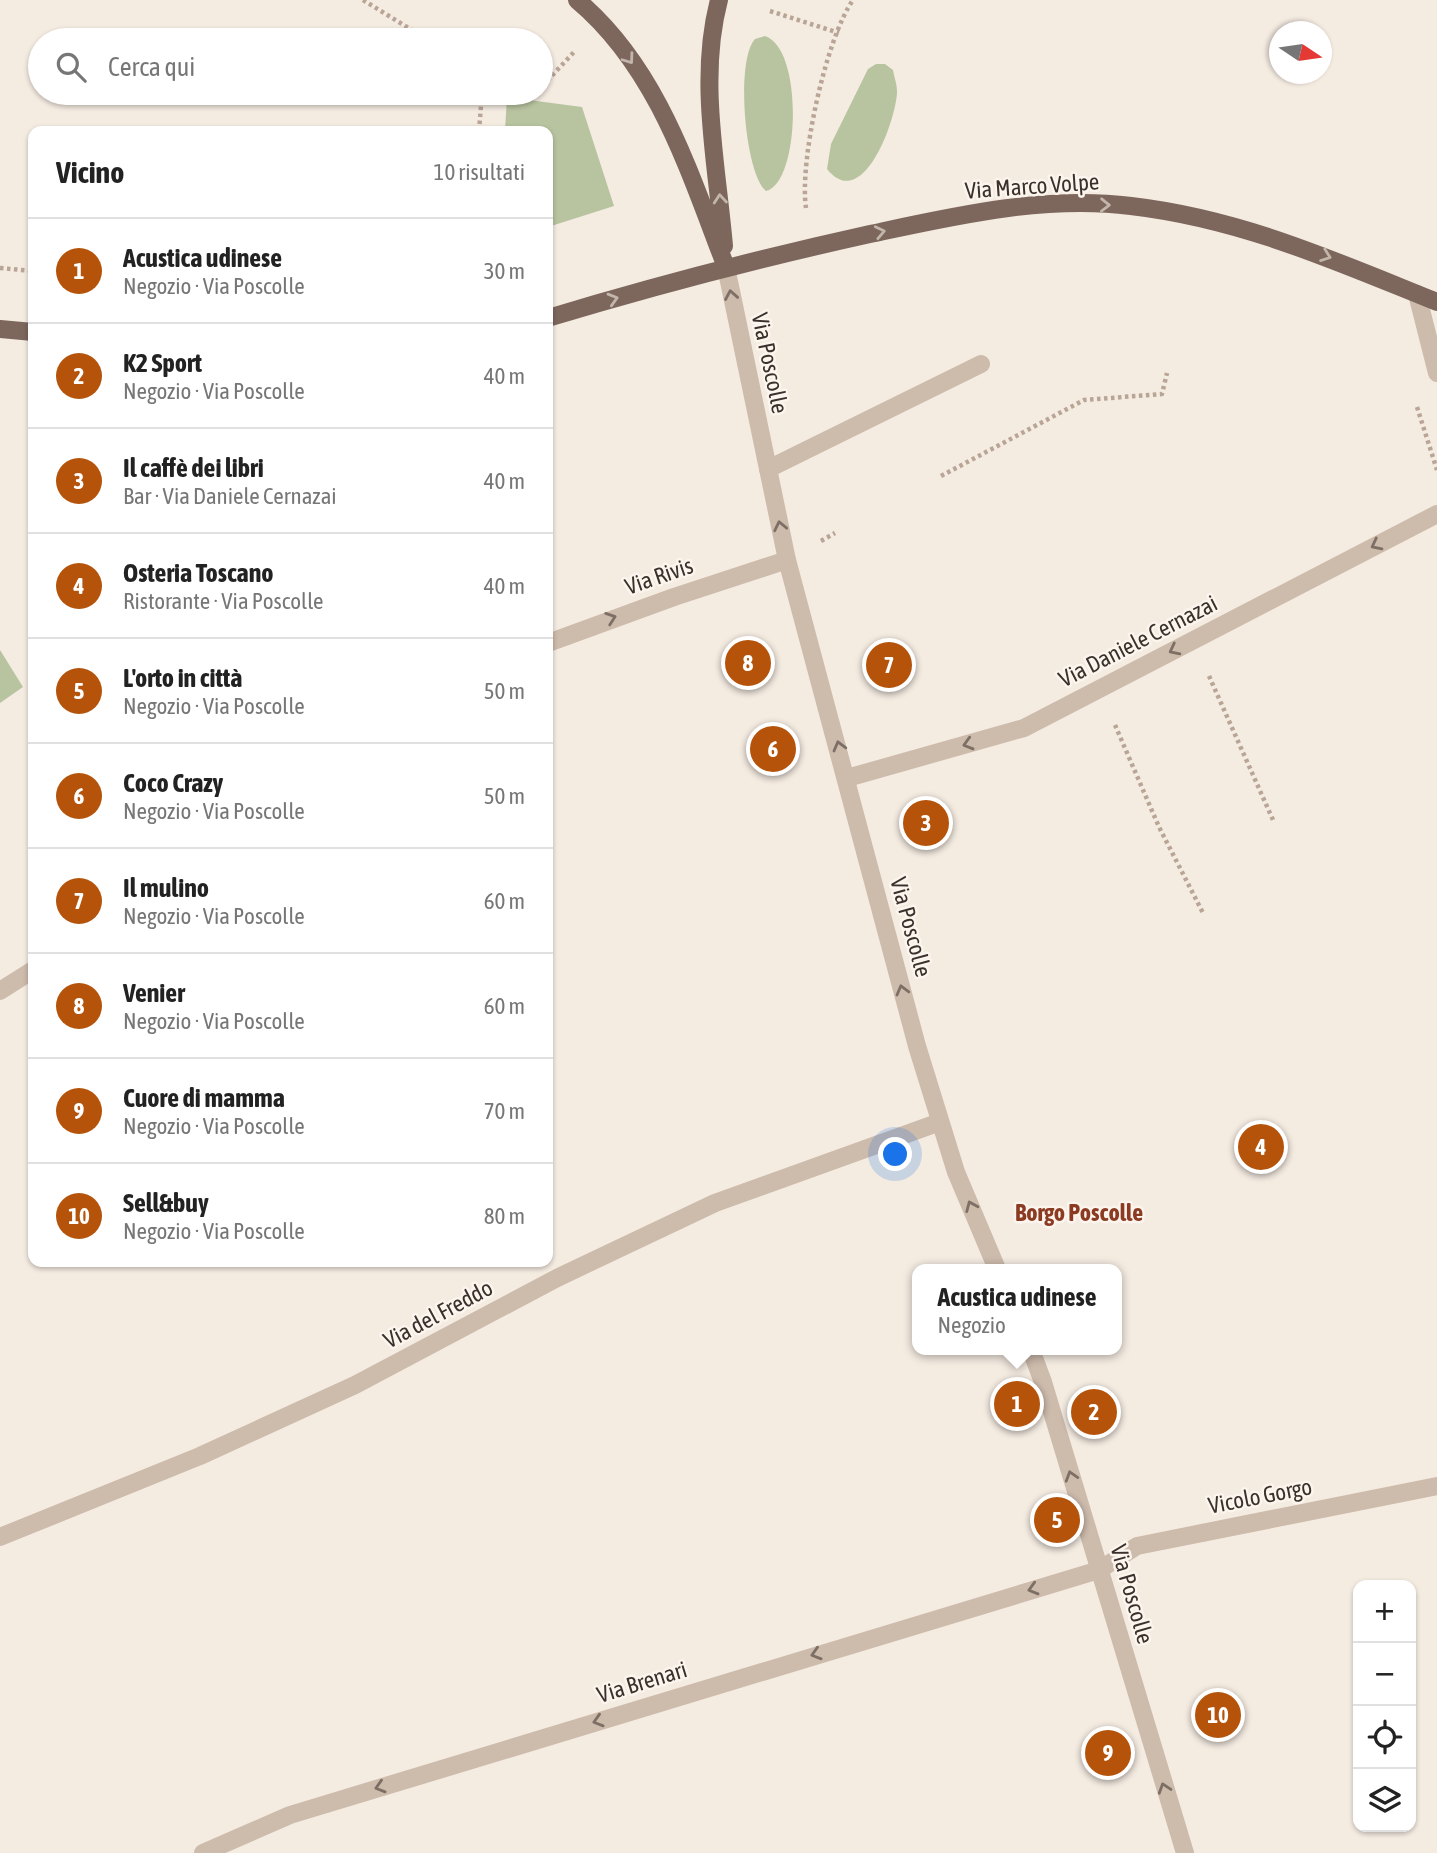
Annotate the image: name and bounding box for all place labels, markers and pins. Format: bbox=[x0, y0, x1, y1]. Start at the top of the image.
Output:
pin: 8 bbox=[725, 637, 771, 689]
pin: 7 bbox=[866, 639, 912, 691]
pin: 6 bbox=[750, 723, 796, 775]
pin: 3 bbox=[903, 797, 949, 849]
pin: 4 bbox=[1238, 1121, 1284, 1173]
pin: 1 bbox=[994, 1378, 1040, 1430]
pin: 2 bbox=[1071, 1386, 1117, 1438]
pin: 5 bbox=[1034, 1494, 1080, 1546]
pin: 10 bbox=[1195, 1689, 1241, 1741]
pin: 9 bbox=[1085, 1727, 1131, 1779]

